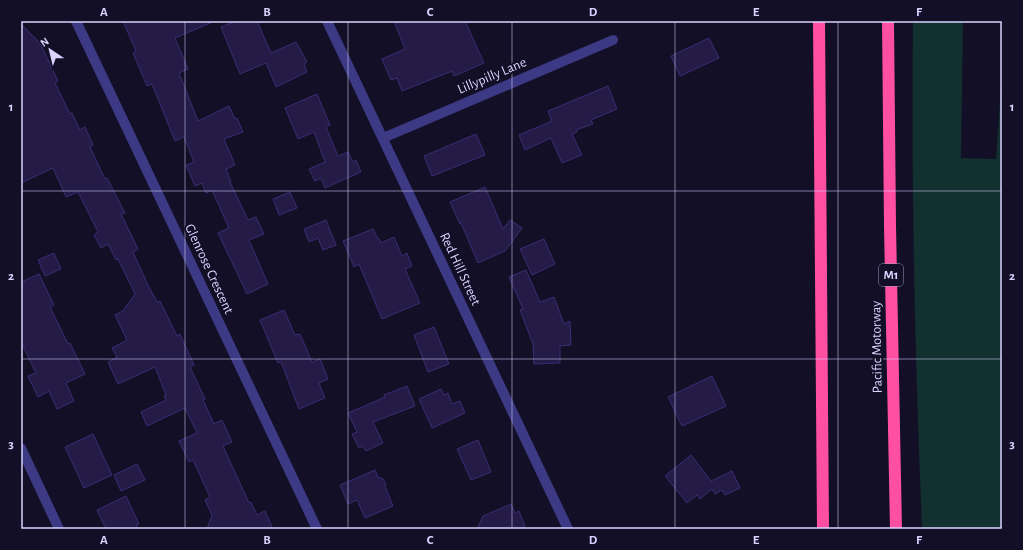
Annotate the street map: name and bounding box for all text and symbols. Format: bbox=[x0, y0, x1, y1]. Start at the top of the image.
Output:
text: A bbox=[100, 6, 108, 19]
text: B bbox=[263, 6, 271, 19]
text: C bbox=[427, 6, 434, 19]
text: D bbox=[589, 6, 598, 19]
text: E bbox=[753, 6, 760, 19]
text: F bbox=[916, 6, 923, 19]
north arrow bbox=[30, 30, 70, 70]
text: N bbox=[38, 36, 51, 49]
street label: Lillypilly Lane bbox=[455, 55, 529, 97]
text: 1 bbox=[9, 101, 13, 114]
text: 1 bbox=[1010, 101, 1014, 114]
street label: Glenrose Crescent bbox=[182, 222, 236, 317]
street label: Red Hill Street bbox=[437, 230, 483, 308]
road number: M1 bbox=[879, 264, 903, 286]
text: 2 bbox=[8, 270, 14, 283]
text: 2 bbox=[1009, 270, 1015, 283]
street label: Pacific Motorway bbox=[869, 301, 885, 393]
text: 3 bbox=[8, 438, 14, 451]
text: 3 bbox=[1009, 438, 1015, 451]
text: A bbox=[100, 534, 108, 547]
text: B bbox=[263, 534, 271, 547]
text: C bbox=[427, 534, 434, 547]
text: D bbox=[589, 534, 598, 547]
text: E bbox=[753, 534, 760, 547]
text: F bbox=[916, 534, 923, 547]

